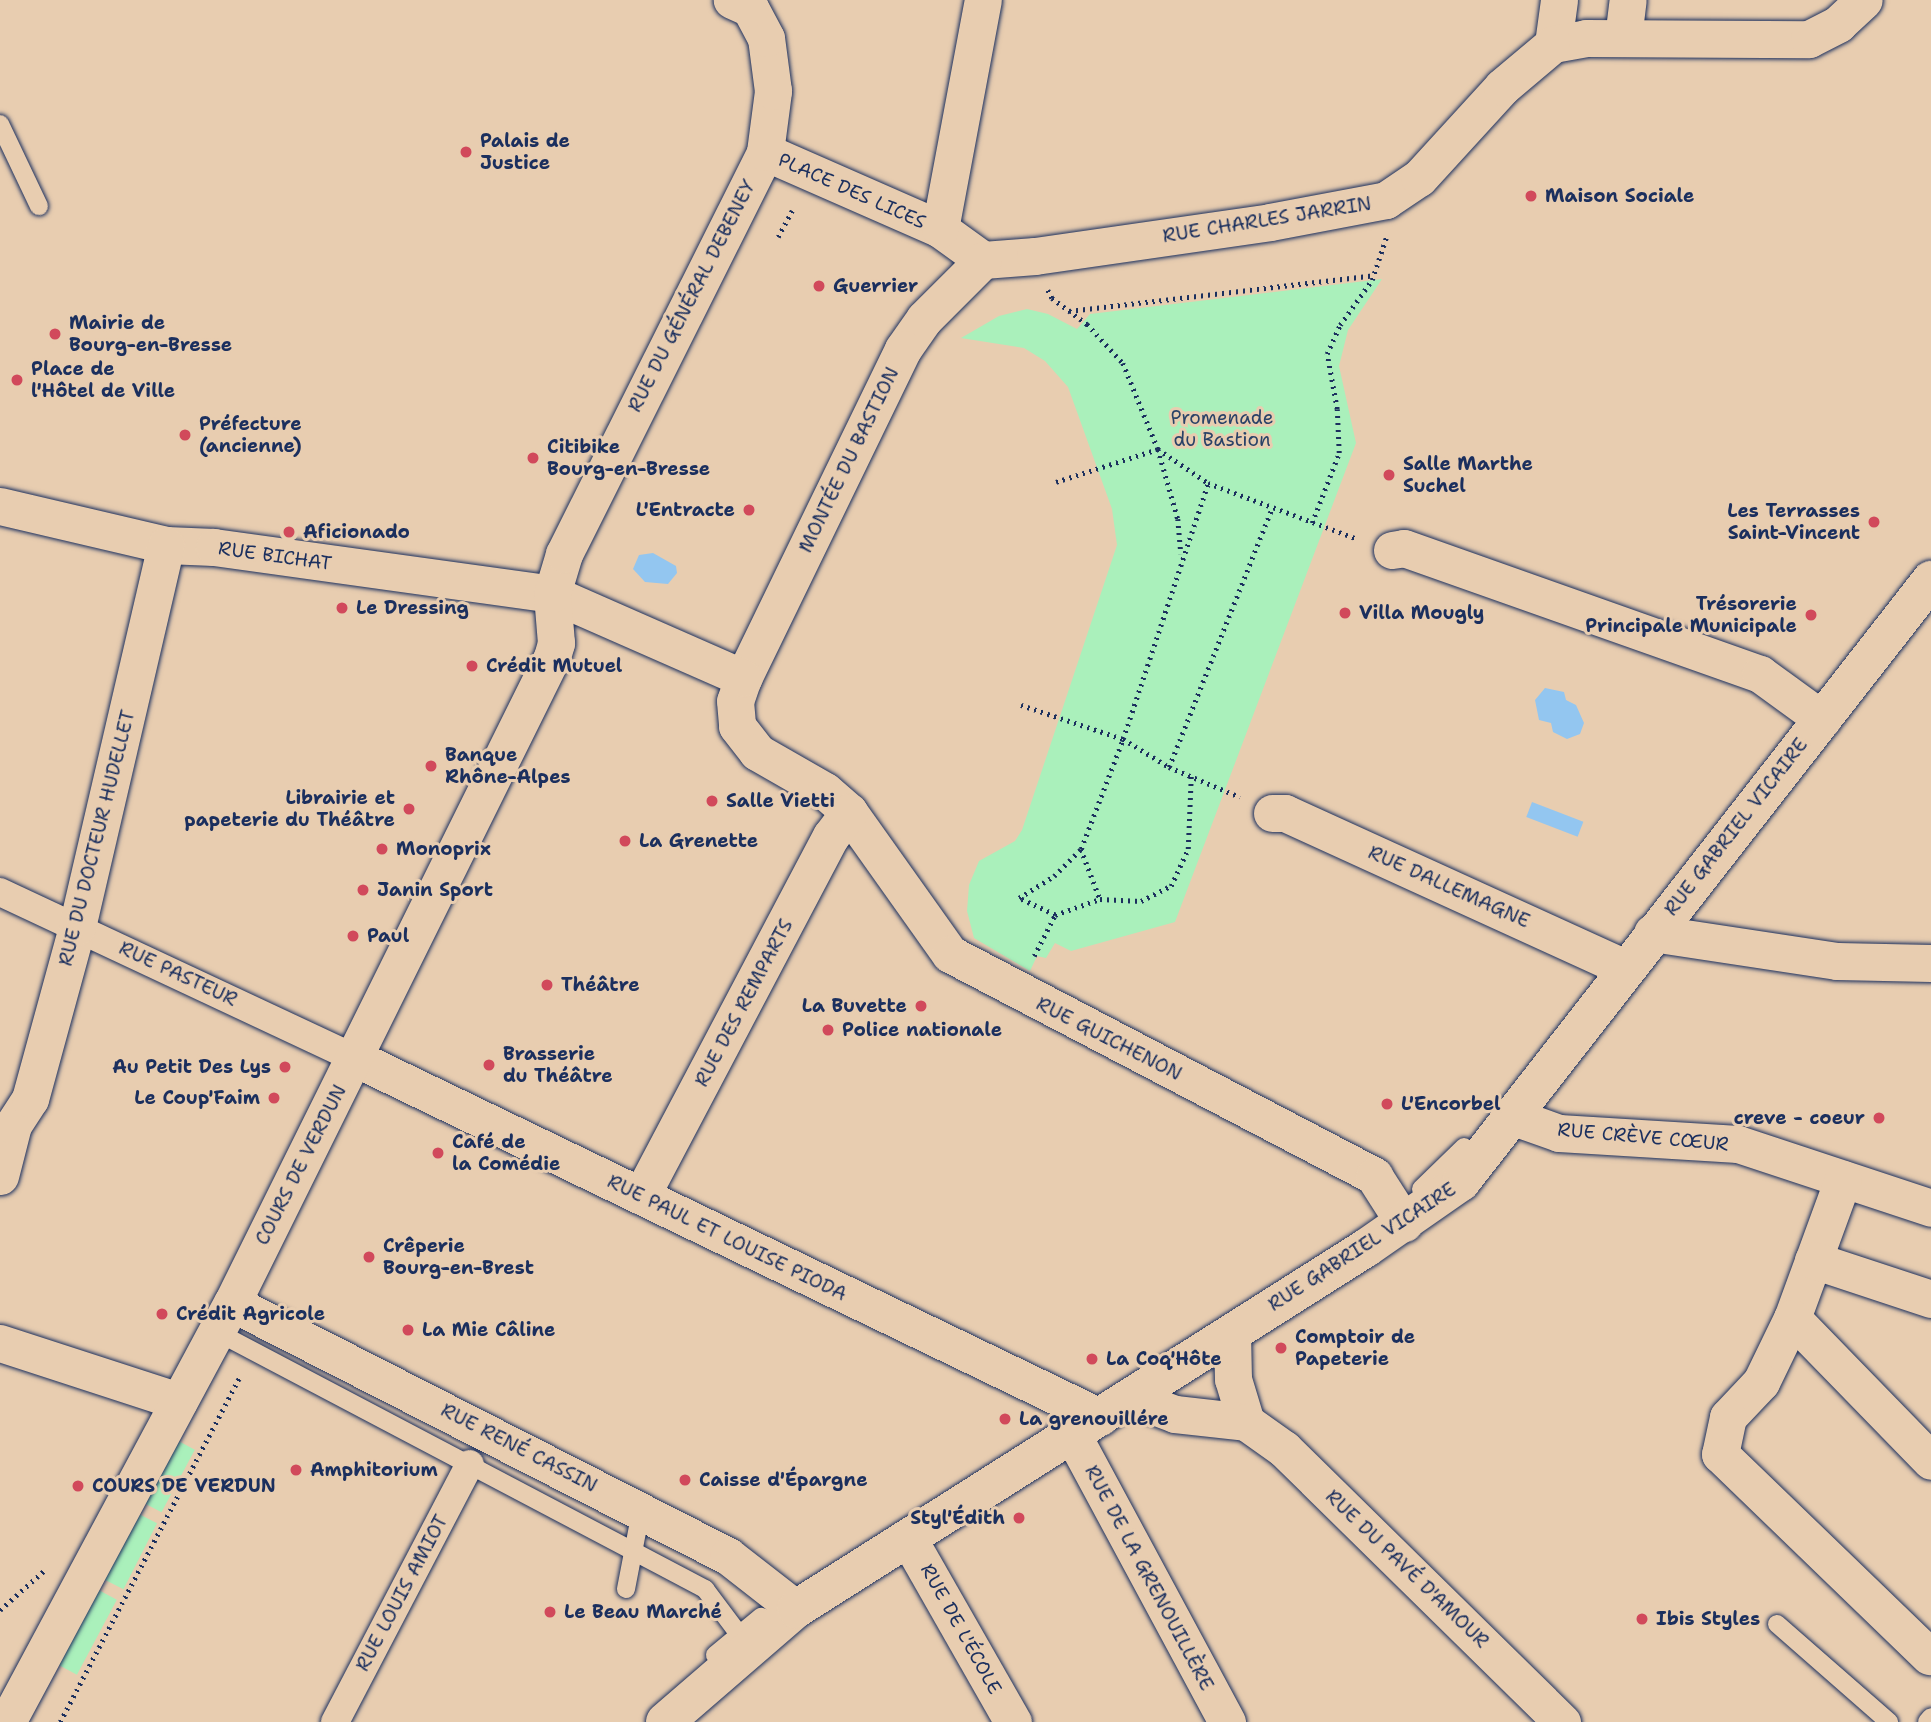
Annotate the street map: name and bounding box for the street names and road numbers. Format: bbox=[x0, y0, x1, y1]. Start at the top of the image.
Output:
street label: PLACE DES LICES bbox=[775, 148, 929, 234]
street label: RUE DU GÉNÉRAL DEBENEY bbox=[623, 176, 761, 416]
street label: RUE CHARLES JARRIN bbox=[1161, 192, 1373, 248]
street label: MONTÉE DU BASTION bbox=[794, 364, 904, 556]
street label: RUE BICHAT bbox=[217, 537, 333, 575]
street label: RUE DU DOCTEUR HUDELLET bbox=[54, 708, 140, 968]
street label: RUE GABRIEL VICAIRE bbox=[1660, 734, 1812, 920]
street label: RUE DALLEMAGNE bbox=[1365, 841, 1533, 933]
street label: RUE DES REMPARTS bbox=[690, 915, 798, 1091]
street label: RUE PASTEUR bbox=[115, 937, 241, 1011]
street label: RUE GUICHENON bbox=[1032, 992, 1186, 1086]
street label: COURS DE VERDUN bbox=[251, 1081, 351, 1249]
street label: RUE CRÈVE CŒUR bbox=[1557, 1118, 1729, 1156]
street label: RUE PAUL ET LOUISE PIODA bbox=[604, 1170, 850, 1306]
street label: RUE GABRIEL VICAIRE bbox=[1264, 1178, 1460, 1316]
street label: RUE RENÉ CASSIN bbox=[437, 1399, 601, 1497]
street label: RUE DE LA GRENOUILLÈRE bbox=[1080, 1462, 1218, 1694]
street label: RUE DU PAVÉ D'AMOUR bbox=[1321, 1485, 1493, 1653]
street label: RUE LOUIS AMIOT bbox=[351, 1511, 453, 1675]
street label: RUE DE L'ÉCOLE bbox=[916, 1560, 1006, 1698]

